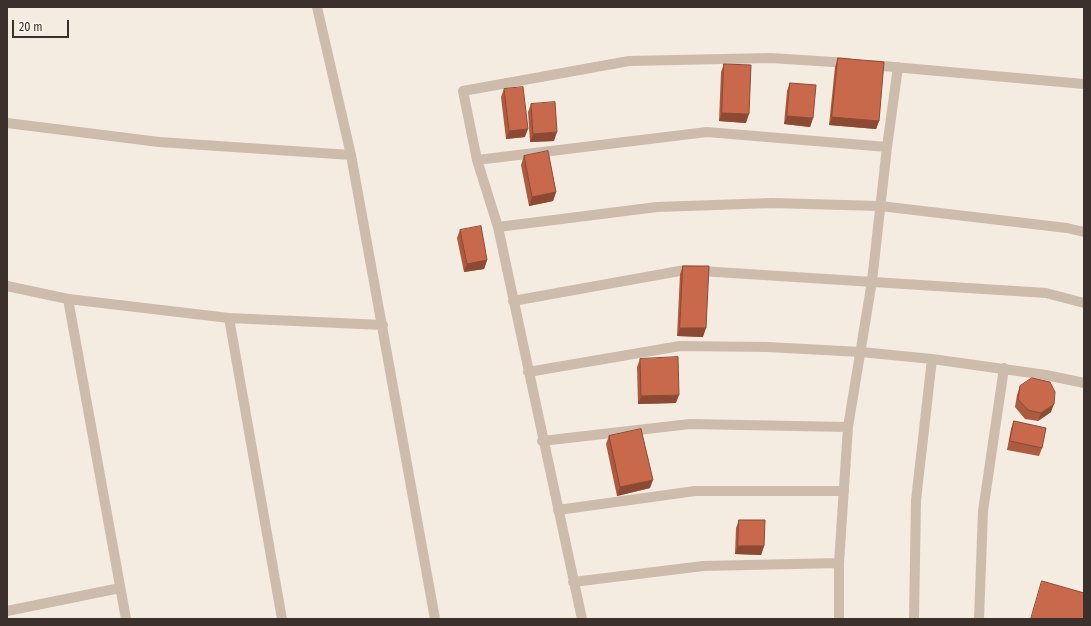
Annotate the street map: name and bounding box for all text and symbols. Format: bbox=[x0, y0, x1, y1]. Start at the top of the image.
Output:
scale bar bbox=[14, 12, 71, 38]
text: 20 m bbox=[19, 20, 43, 34]

